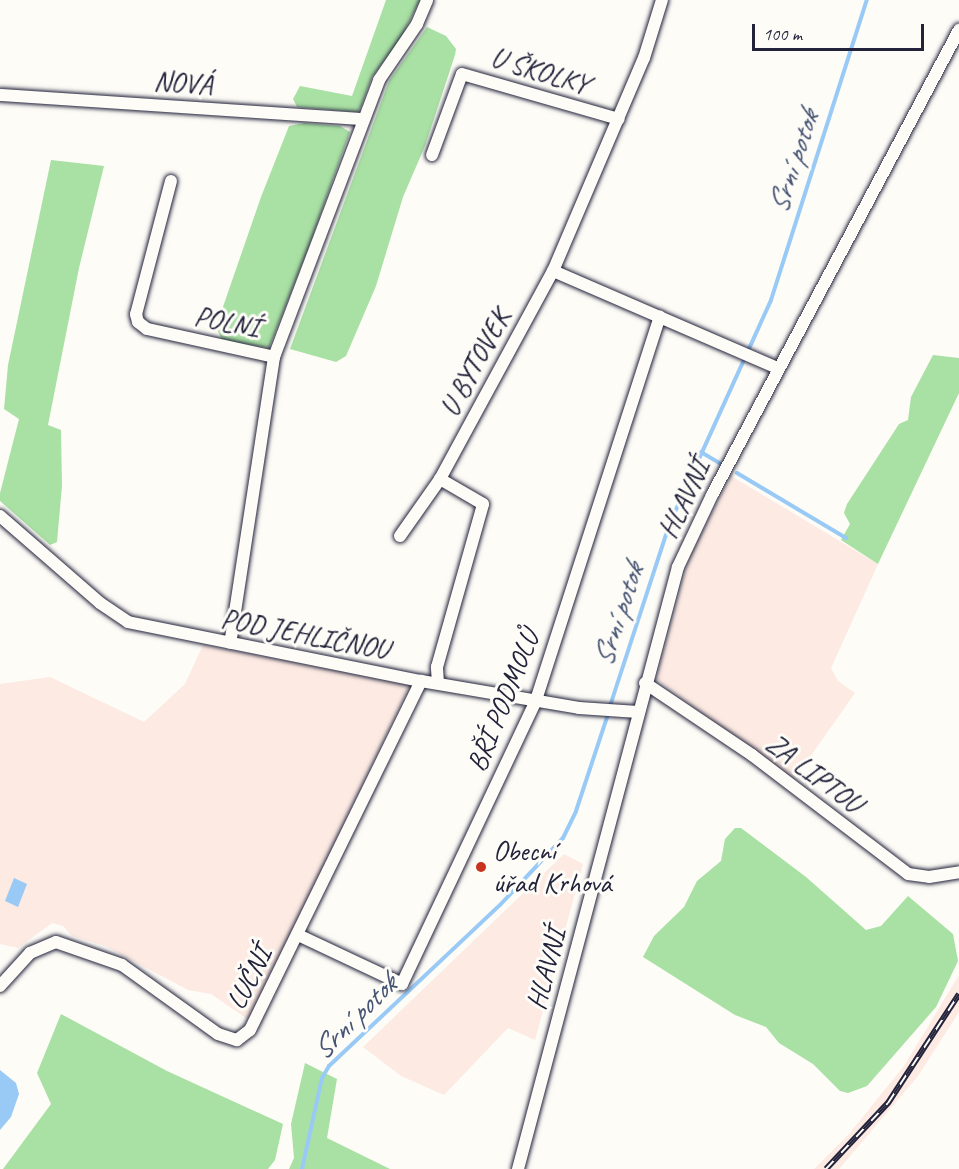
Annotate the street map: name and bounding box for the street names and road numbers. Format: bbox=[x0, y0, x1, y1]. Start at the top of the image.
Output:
street label: U ŠKOLKY bbox=[487, 40, 593, 102]
street label: NOVÁ bbox=[153, 64, 213, 102]
street label: POLNÍ bbox=[192, 299, 262, 345]
street label: U BYTOVEK bbox=[433, 304, 517, 422]
street label: HLAVNÍ bbox=[651, 455, 717, 543]
street label: POD JEHLIČNOU bbox=[218, 601, 392, 667]
street label: BŘÍ PODMOLŮ bbox=[460, 626, 546, 776]
street label: ZA LIPTOU bbox=[760, 727, 868, 819]
street label: HLAVNÍ bbox=[519, 925, 573, 1013]
street label: LUČNÍ bbox=[219, 941, 279, 1015]

